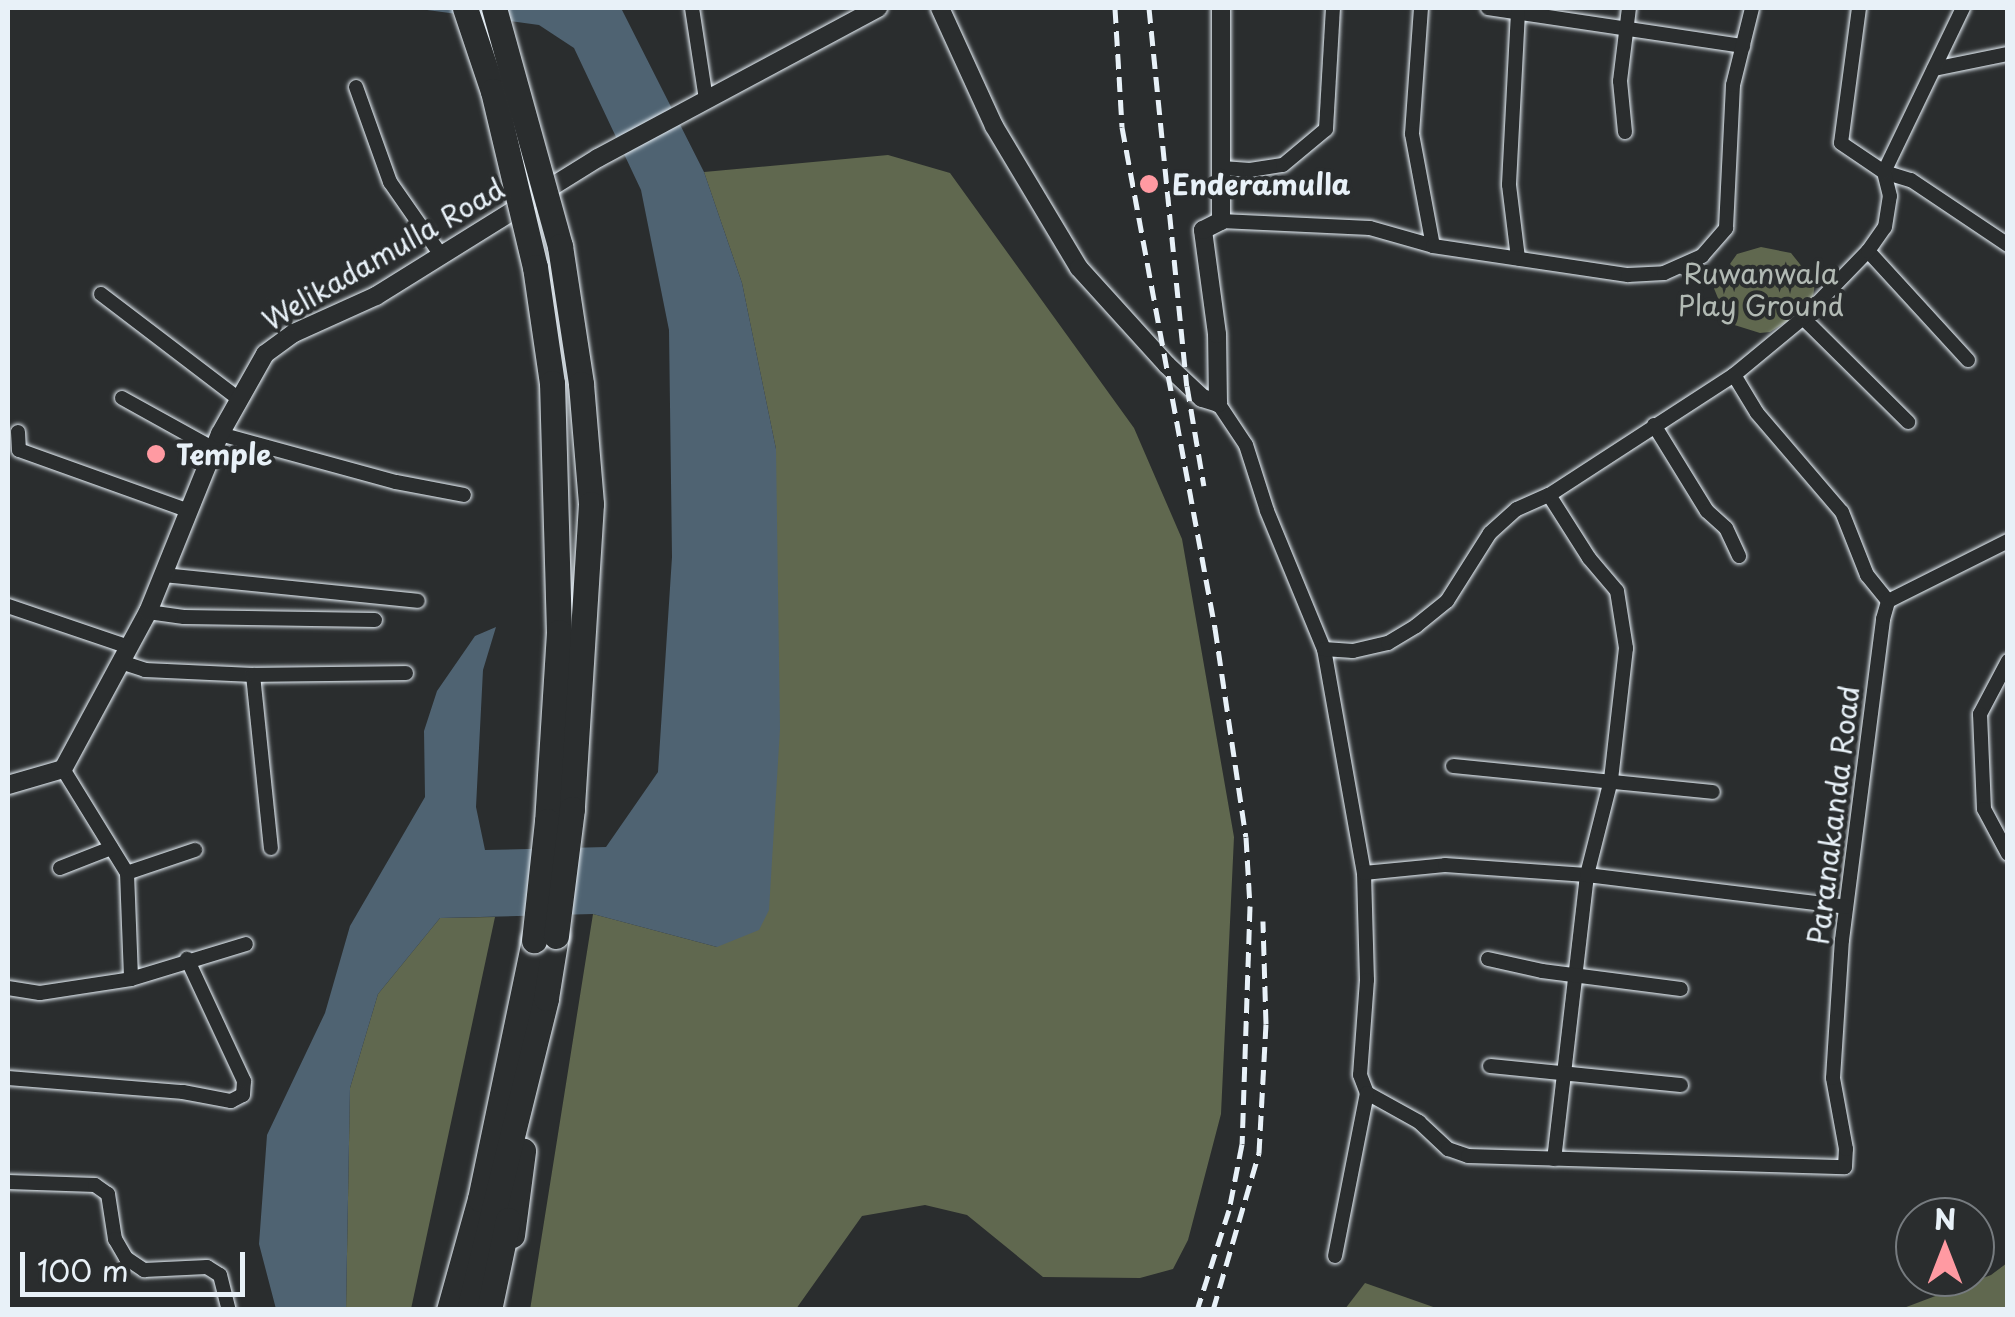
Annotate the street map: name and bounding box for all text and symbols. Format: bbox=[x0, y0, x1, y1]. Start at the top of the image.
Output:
place label: Enderamulla bbox=[1172, 167, 1351, 201]
street label: Welikadamulla Road bbox=[256, 171, 510, 337]
marker: Enderamulla bbox=[1136, 171, 1162, 197]
park label: Ruwanwala Play Ground bbox=[1678, 256, 1844, 322]
place label: Temple bbox=[176, 437, 272, 471]
marker: Temple bbox=[145, 443, 167, 465]
street label: Paranakanda Road bbox=[1801, 685, 1865, 945]
north arrow bbox=[1895, 1197, 1995, 1297]
text: N bbox=[1934, 1197, 1956, 1240]
scale bar bbox=[25, 1232, 250, 1294]
text: 100 m bbox=[37, 1247, 129, 1292]

